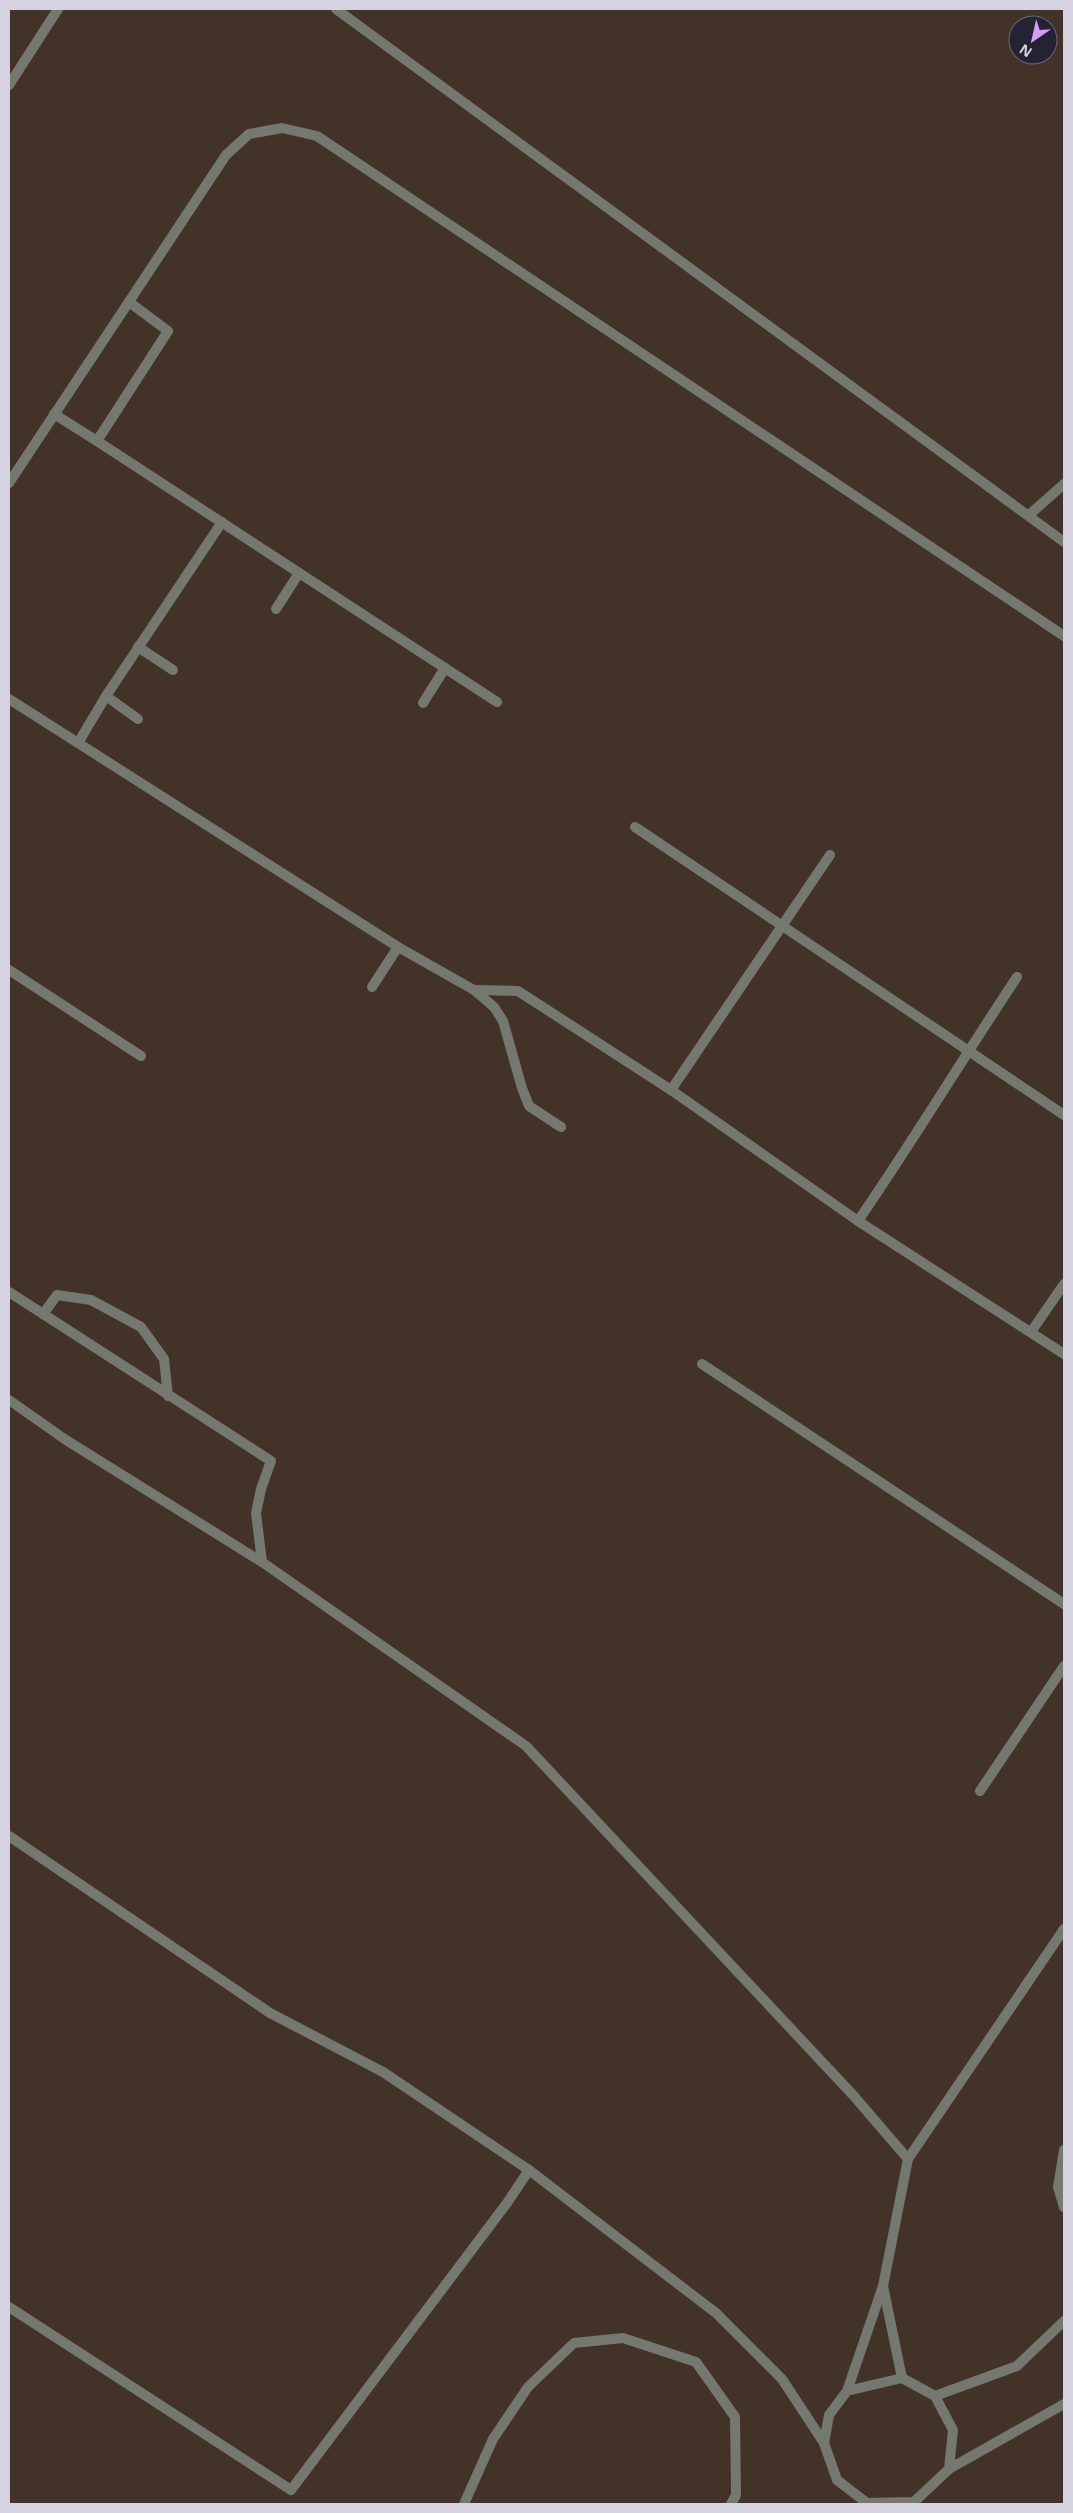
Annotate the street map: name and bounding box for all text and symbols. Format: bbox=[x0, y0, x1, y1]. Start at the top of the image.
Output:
north arrow bbox=[1008, 15, 1058, 65]
text: N bbox=[1015, 40, 1035, 62]

